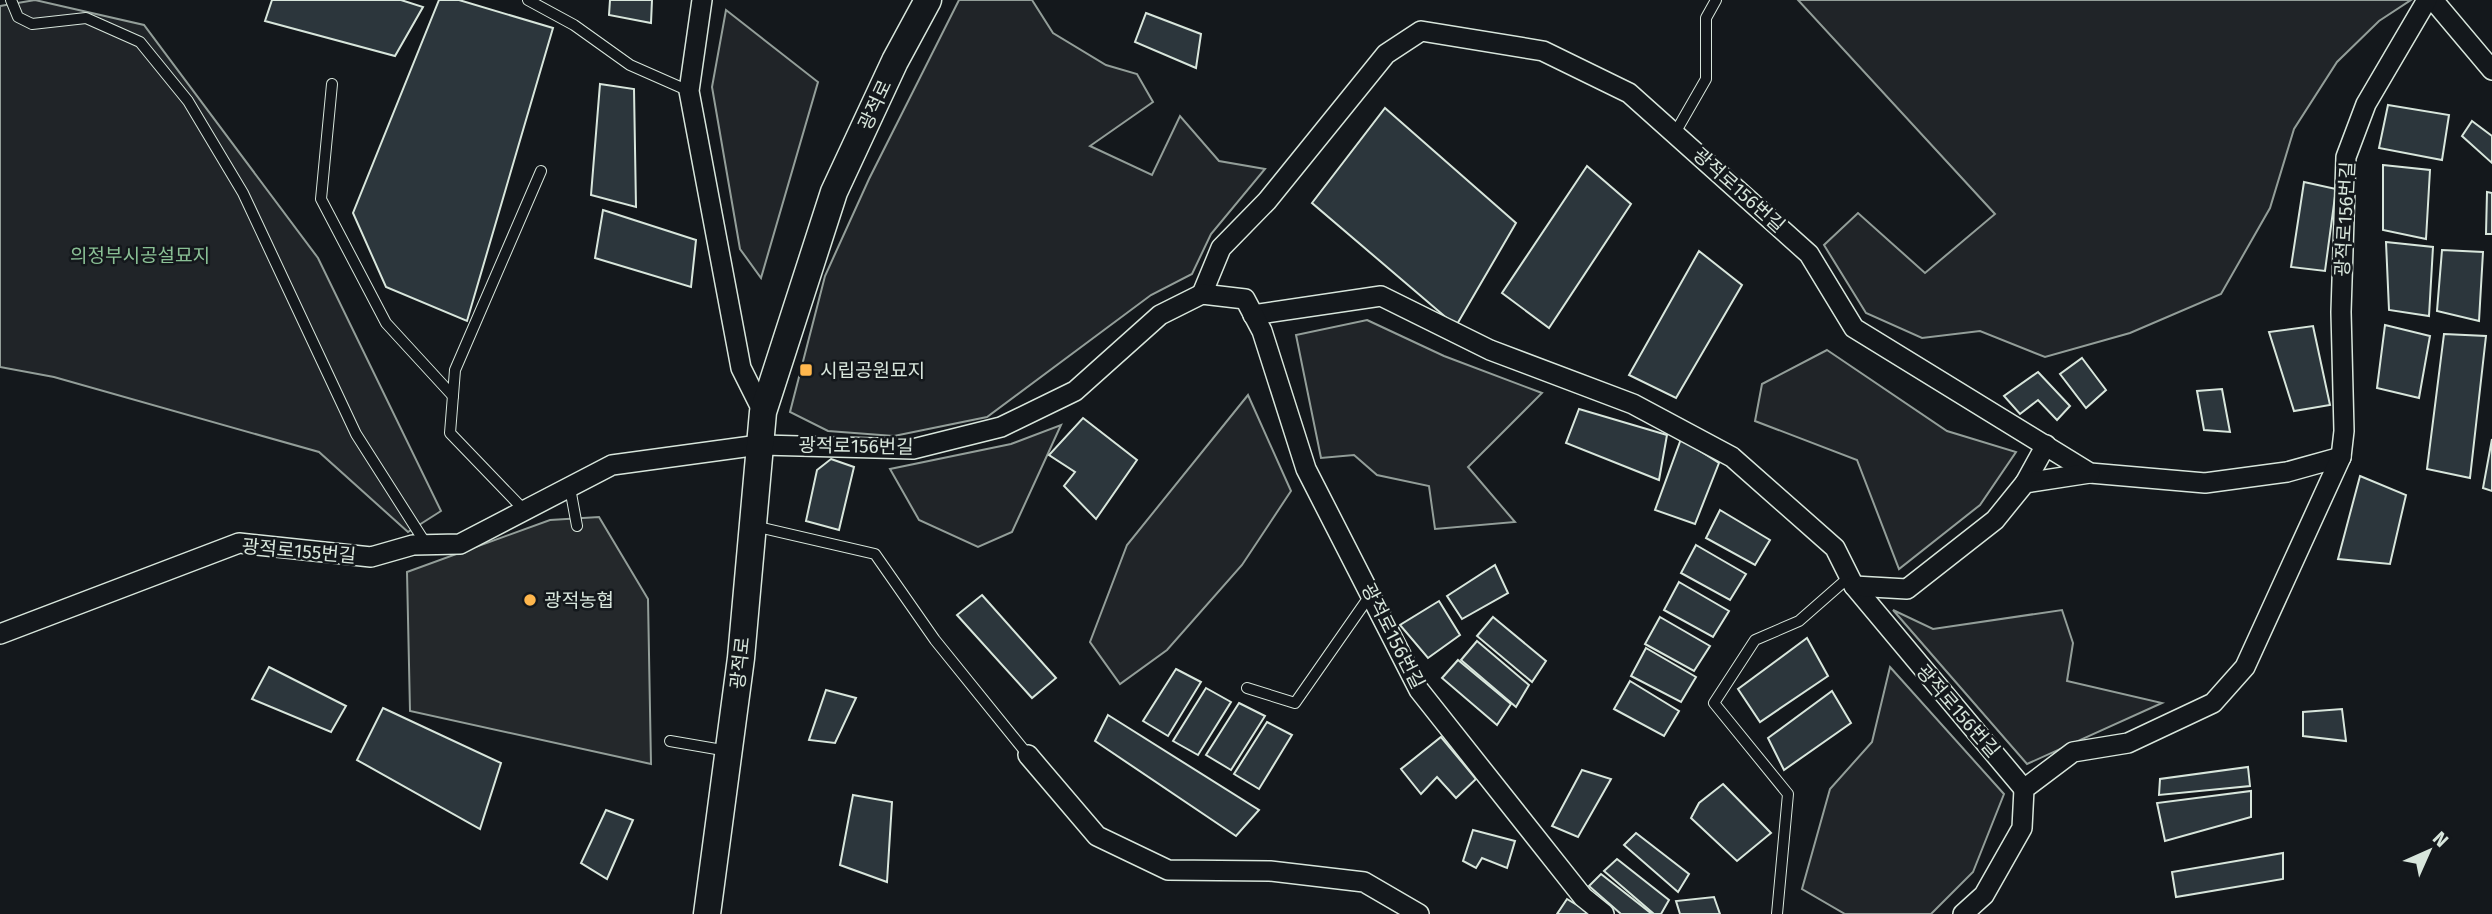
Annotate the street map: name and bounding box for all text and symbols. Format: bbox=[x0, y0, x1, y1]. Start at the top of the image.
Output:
street label: 광적로 bbox=[853, 76, 897, 134]
street label: 광적로156번길 bbox=[1688, 143, 1790, 237]
street label: 광적로156번길 bbox=[2330, 161, 2360, 277]
park label: 의정부시공설묘지 bbox=[70, 244, 210, 267]
place label: 시립공원묘지 bbox=[820, 359, 925, 382]
marker: 시립공원묘지 bbox=[798, 362, 814, 378]
street label: 광적로156번길 bbox=[798, 433, 914, 459]
street label: 광적로155번길 bbox=[241, 535, 357, 567]
street label: 광적로156번길 bbox=[1357, 579, 1429, 693]
place label: 광적농협 bbox=[544, 589, 614, 612]
marker: 광적농협 bbox=[522, 592, 538, 608]
street label: 광적로 bbox=[726, 636, 754, 690]
street label: 광적로156번길 bbox=[1912, 660, 2004, 762]
north arrow bbox=[2394, 816, 2464, 886]
text: N bbox=[2428, 827, 2453, 852]

